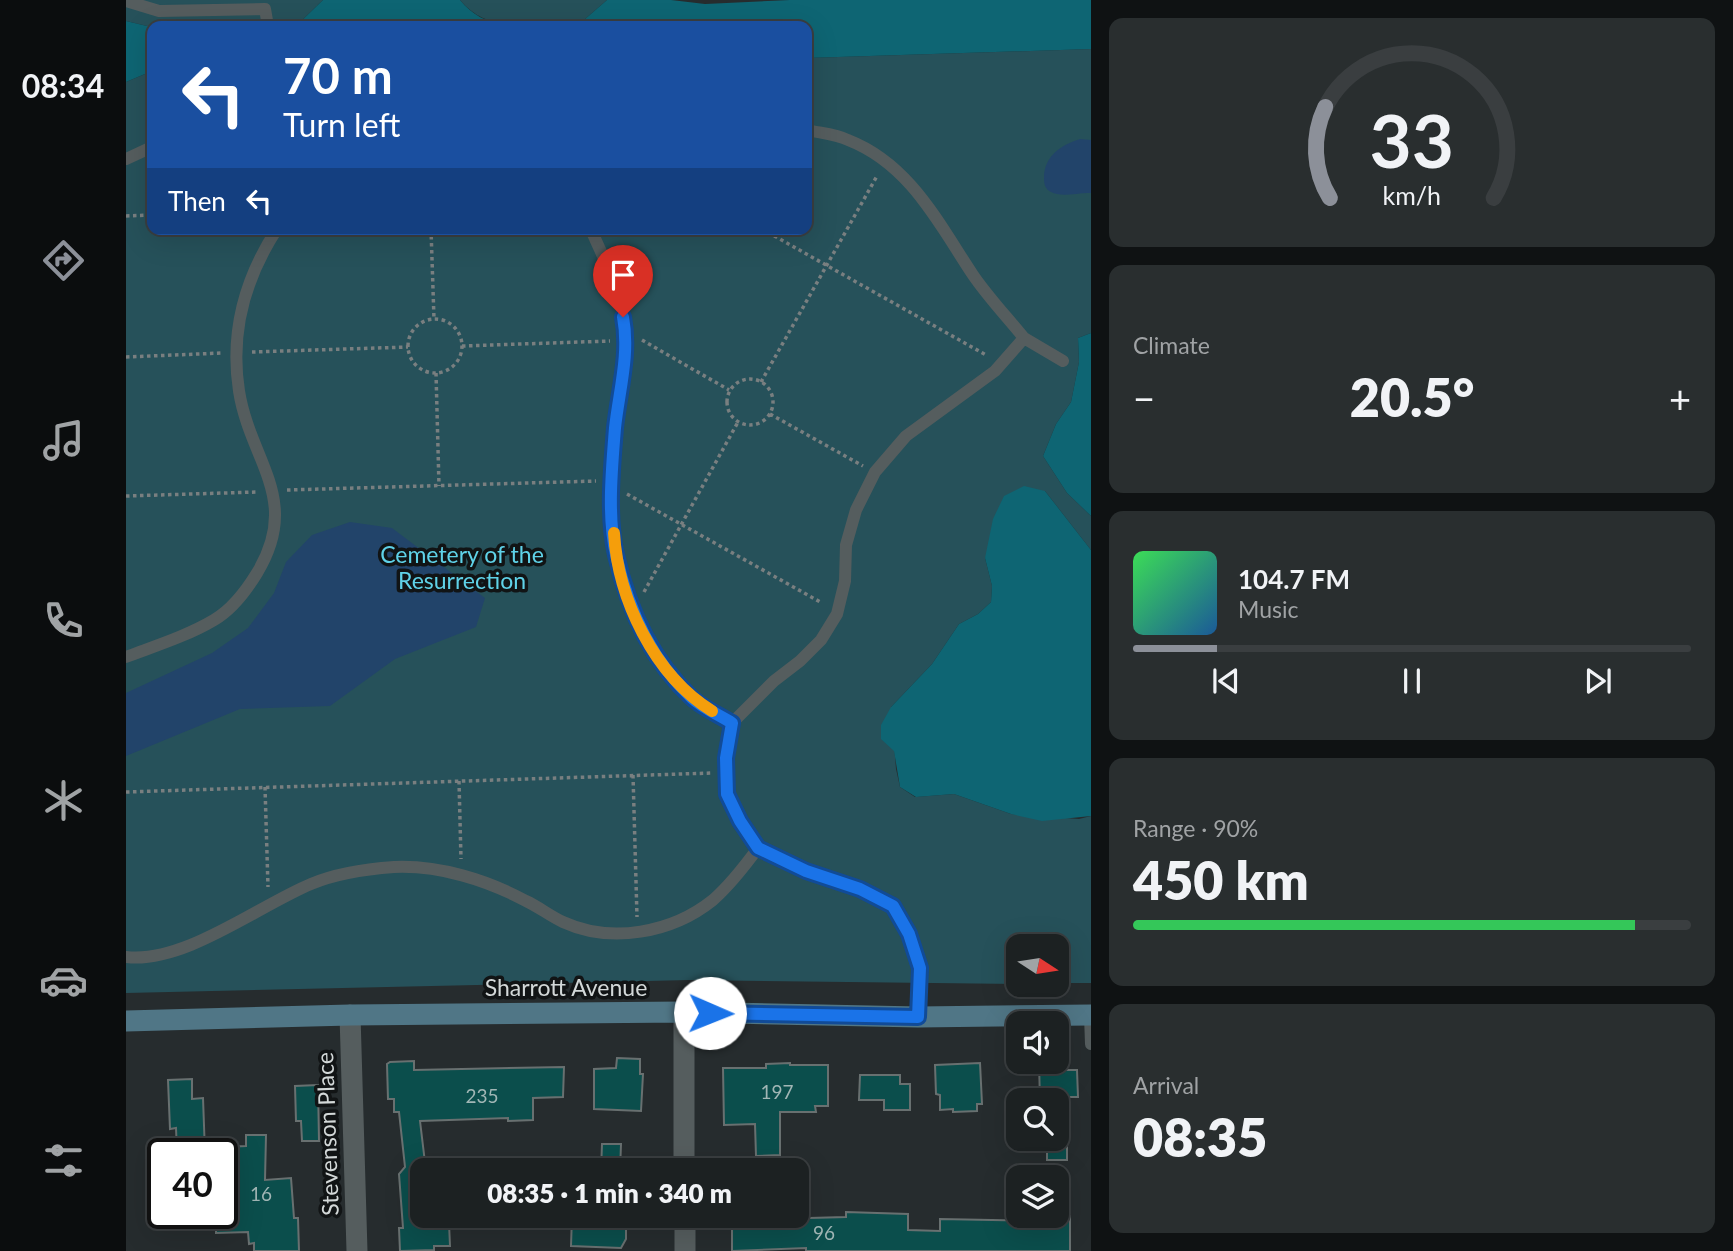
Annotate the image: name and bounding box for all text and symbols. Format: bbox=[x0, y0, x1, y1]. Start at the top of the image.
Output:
text: 70 m bbox=[283, 46, 393, 104]
icon: left bbox=[168, 49, 259, 140]
text: 08:34 bbox=[22, 66, 104, 105]
text: 33 bbox=[1370, 97, 1454, 185]
text: Turn left bbox=[283, 105, 400, 144]
text: km/h bbox=[1383, 180, 1441, 210]
icon: left bbox=[240, 182, 278, 220]
text: Then bbox=[168, 185, 226, 217]
icon: directions bbox=[39, 236, 88, 285]
pin bbox=[593, 245, 653, 317]
icon: arrive bbox=[604, 256, 642, 294]
text: Climate bbox=[1133, 331, 1210, 359]
text: 20.5° bbox=[1350, 366, 1474, 428]
text: − bbox=[1133, 375, 1155, 421]
text: + bbox=[1669, 375, 1691, 421]
icon: music bbox=[39, 416, 88, 465]
park label: Cemetery of the Resurrection bbox=[380, 540, 544, 594]
text: 104.7 FM bbox=[1238, 563, 1350, 595]
text: Music bbox=[1238, 595, 1298, 623]
icon: phone bbox=[39, 596, 88, 645]
icon: previous bbox=[1207, 662, 1245, 700]
icon: pause bbox=[1393, 662, 1431, 700]
icon: next bbox=[1579, 662, 1617, 700]
icon: climate bbox=[39, 776, 88, 825]
text: Range · 90% bbox=[1133, 814, 1258, 842]
text: 450 km bbox=[1133, 849, 1309, 911]
north arrow bbox=[1006, 934, 1069, 998]
map controls bbox=[1006, 934, 1069, 1228]
icon: car bbox=[39, 956, 88, 1005]
street label: Sharrott Avenue bbox=[485, 973, 647, 1001]
position arrow bbox=[673, 976, 747, 1050]
button: sound bbox=[1006, 1011, 1069, 1074]
street label: Stevenson Place bbox=[310, 1052, 344, 1216]
text: Arrival bbox=[1133, 1071, 1199, 1099]
house number: 197 bbox=[760, 1080, 794, 1103]
house number: 235 bbox=[465, 1084, 499, 1107]
button: search bbox=[1006, 1088, 1069, 1151]
text: 08:35 bbox=[1133, 1106, 1267, 1168]
icon: filters bbox=[39, 1136, 88, 1185]
speed limit sign: 40 bbox=[147, 1138, 238, 1229]
button: layers bbox=[1006, 1165, 1069, 1228]
text: 08:35 · 1 min · 340 m bbox=[487, 1177, 732, 1209]
house number: 16 bbox=[250, 1182, 272, 1205]
house number: 96 bbox=[813, 1221, 835, 1244]

